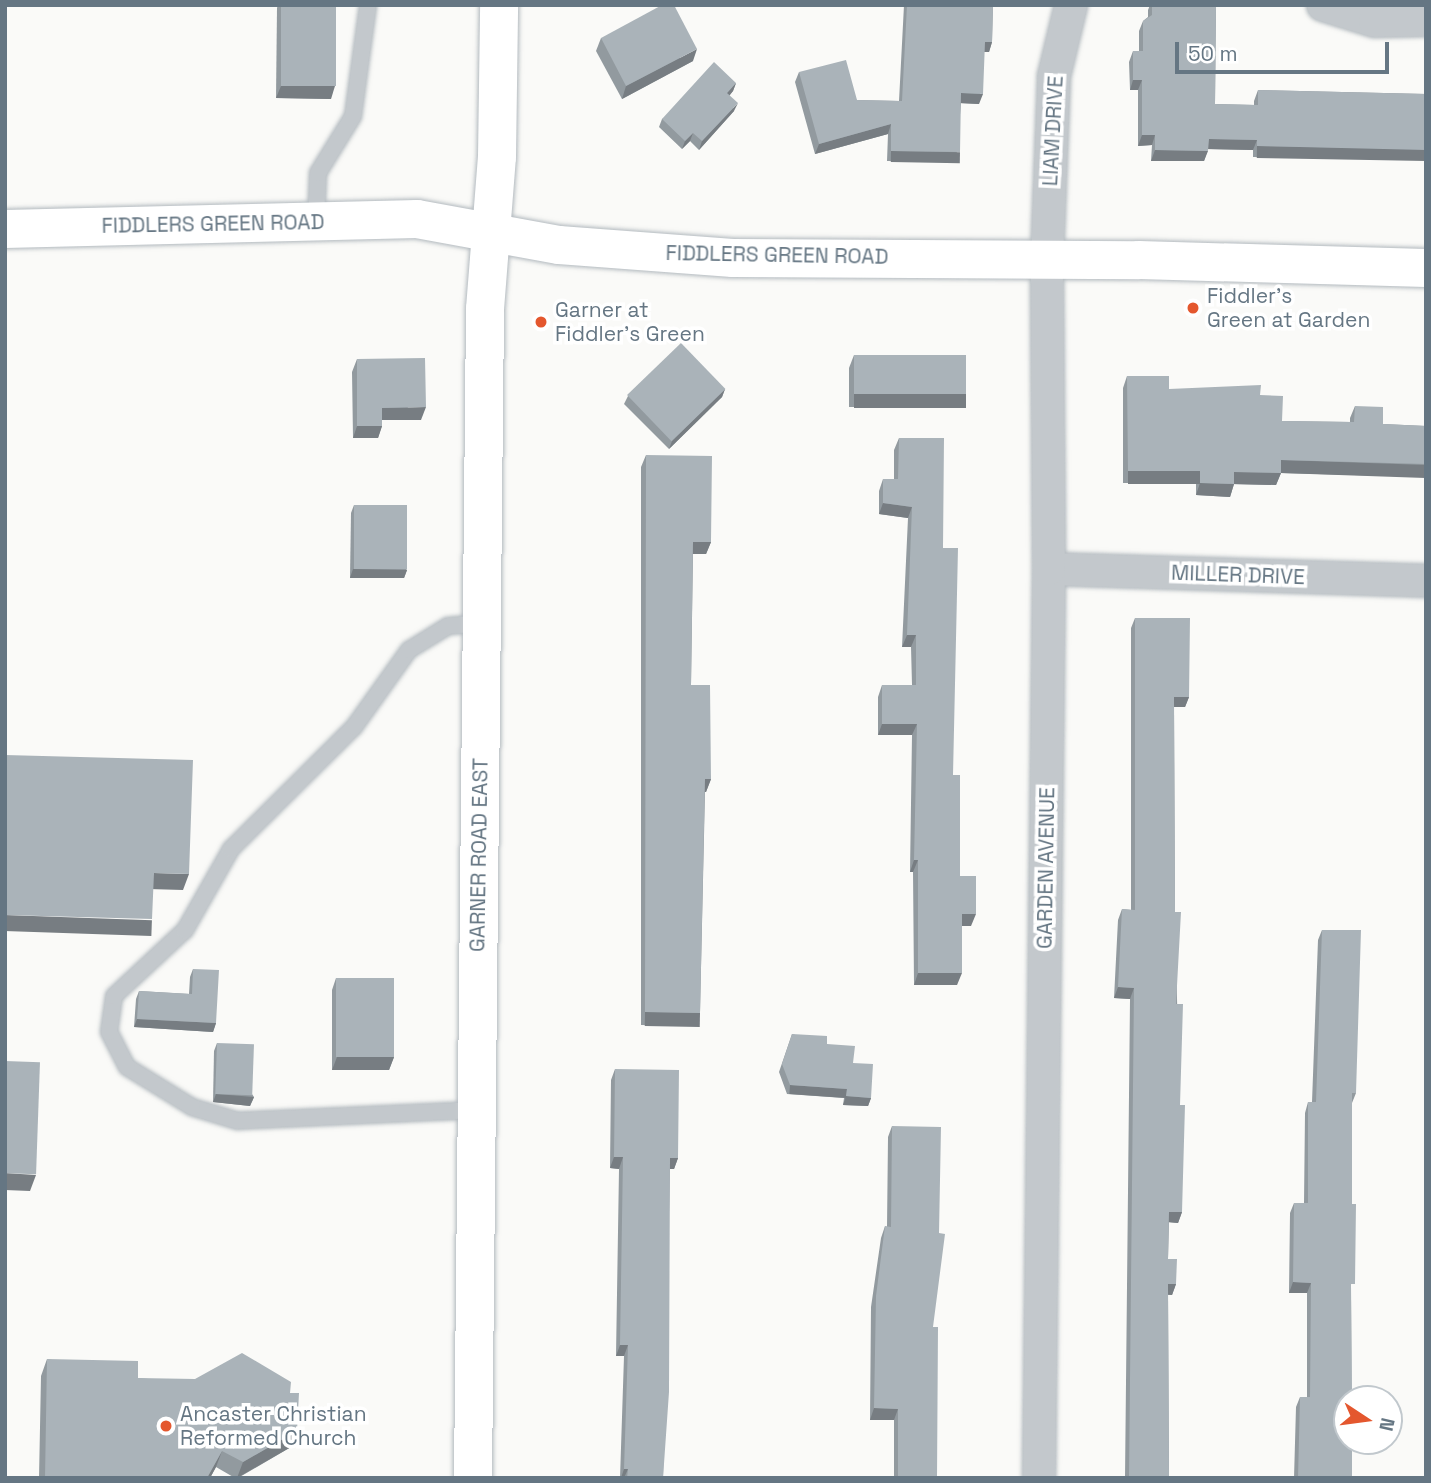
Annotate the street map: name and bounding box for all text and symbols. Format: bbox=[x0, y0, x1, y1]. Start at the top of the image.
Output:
scale bar bbox=[1179, 28, 1392, 72]
text: 50 m bbox=[1188, 40, 1238, 67]
street label: LIAM DRIVE bbox=[1038, 75, 1068, 187]
street label: FIDDLERS GREEN ROAD bbox=[101, 209, 325, 239]
street label: FIDDLERS GREEN ROAD bbox=[665, 240, 889, 270]
place label: Fiddler's Green at Garden bbox=[1207, 283, 1370, 333]
place label: Garner at Fiddler's Green bbox=[555, 297, 705, 347]
marker: Fiddler's Green at Garden bbox=[1185, 300, 1201, 316]
marker: Garner at Fiddler's Green bbox=[533, 314, 549, 330]
street label: MILLER DRIVE bbox=[1171, 560, 1305, 590]
street label: GARNER ROAD EAST bbox=[465, 758, 493, 952]
street label: GARDEN AVENUE bbox=[1032, 787, 1060, 949]
north arrow bbox=[1333, 1385, 1403, 1455]
place label: Ancaster Christian Reformed Church bbox=[180, 1401, 367, 1451]
text: N bbox=[1373, 1415, 1401, 1433]
marker: Ancaster Christian Reformed Church bbox=[158, 1418, 174, 1434]

